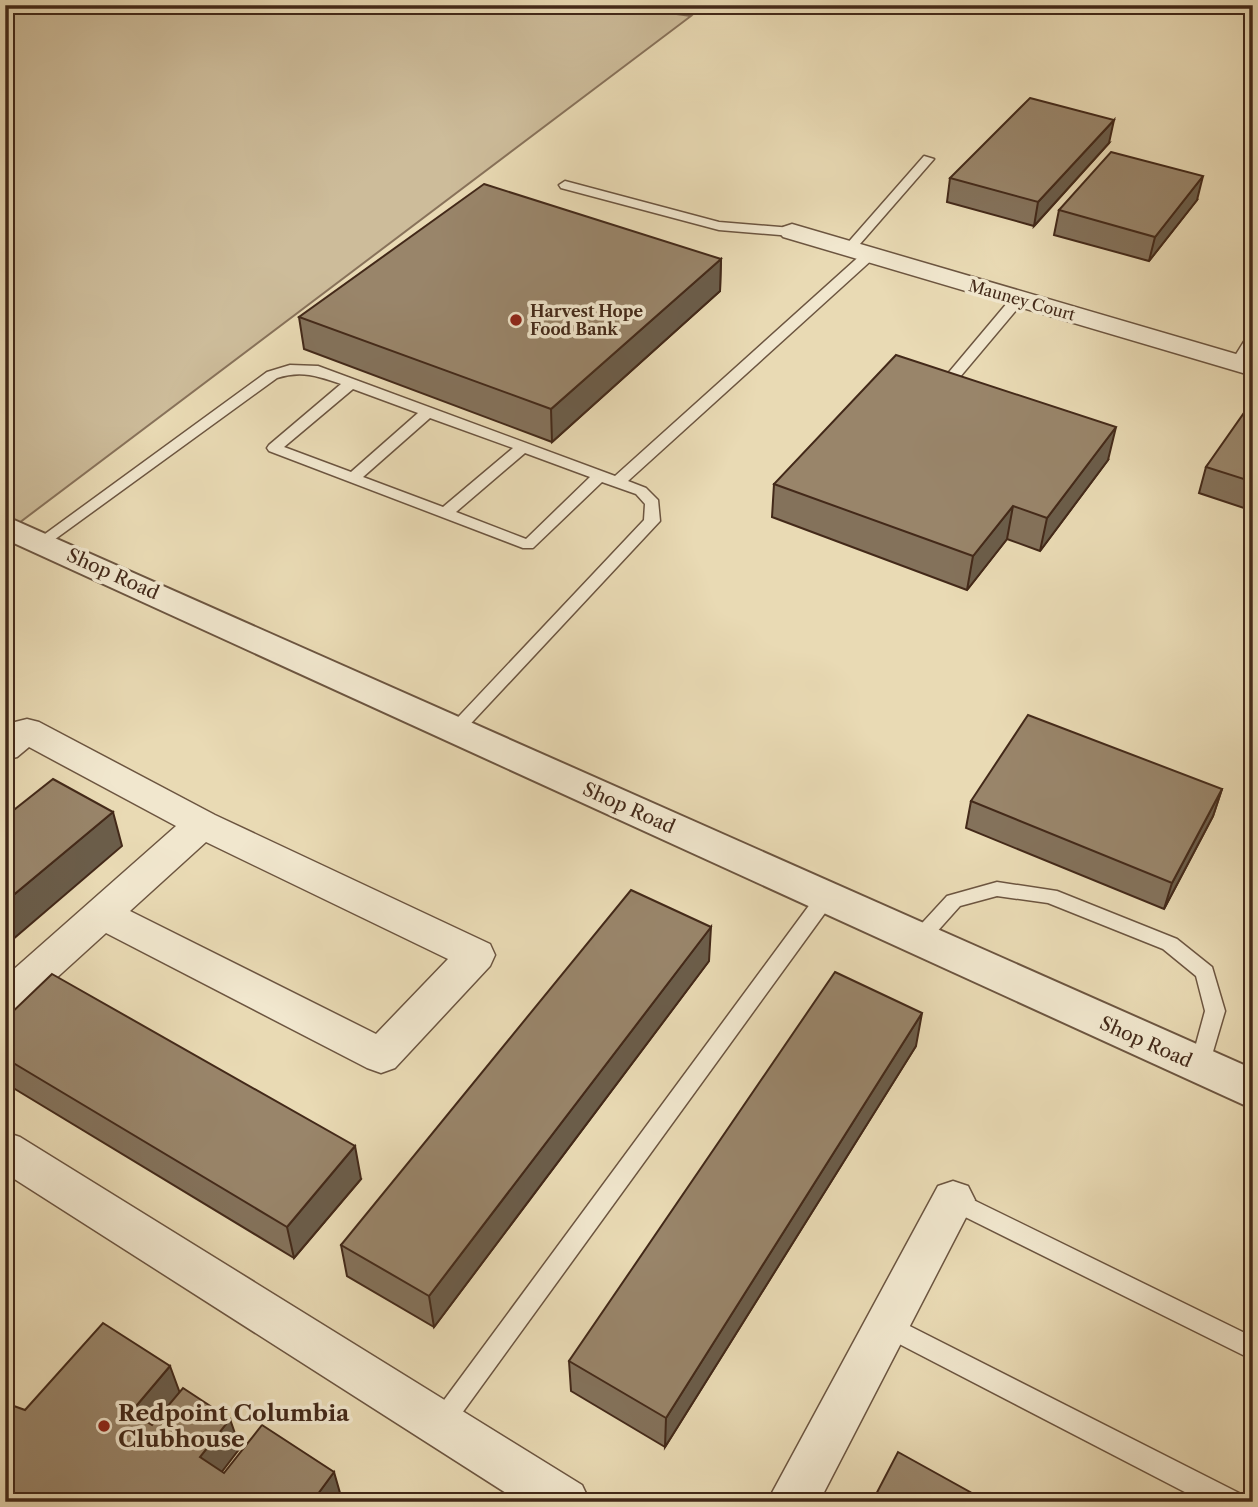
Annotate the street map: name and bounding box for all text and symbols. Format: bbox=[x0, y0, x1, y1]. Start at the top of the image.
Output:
street label: Mauney Court bbox=[966, 275, 1078, 325]
place label: Harvest Hope Food Bank bbox=[530, 301, 643, 339]
marker: Harvest Hope Food Bank bbox=[508, 312, 524, 328]
street label: Shop Road bbox=[63, 543, 163, 605]
street label: Shop Road bbox=[579, 777, 679, 839]
street label: Shop Road bbox=[1096, 1011, 1196, 1073]
place label: Redpoint Columbia Clubhouse bbox=[118, 1399, 350, 1453]
marker: Redpoint Columbia Clubhouse bbox=[96, 1418, 112, 1434]

